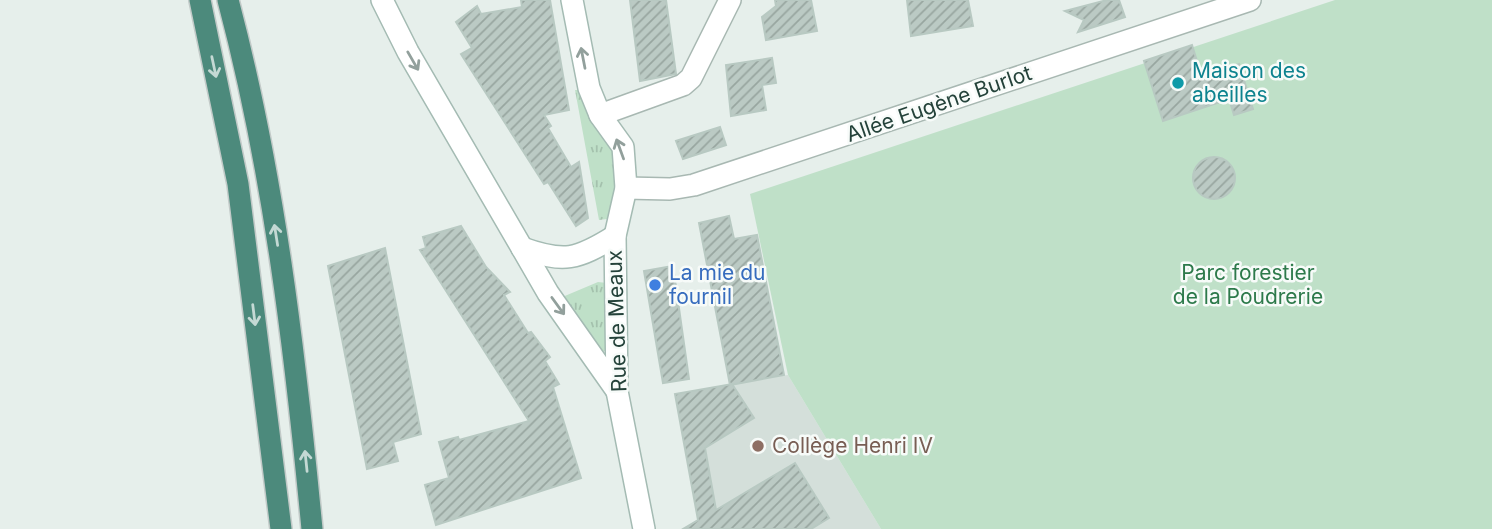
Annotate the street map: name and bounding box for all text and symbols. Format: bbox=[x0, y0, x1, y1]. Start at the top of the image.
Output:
one-way arrow bbox=[576, 47, 590, 70]
one-way arrow bbox=[406, 50, 420, 70]
one-way arrow bbox=[207, 55, 221, 78]
place label: Maison des abeilles bbox=[1192, 58, 1306, 107]
street label: Allée Eugène Burlot bbox=[843, 60, 1035, 147]
marker: Maison des abeilles bbox=[1170, 75, 1186, 91]
one-way arrow bbox=[613, 139, 625, 160]
one-way arrow bbox=[270, 225, 283, 247]
street label: Rue de Meaux bbox=[602, 250, 631, 393]
place label: La mie du fournil bbox=[669, 260, 765, 309]
park label: Parc forestier de la Poudrerie bbox=[1173, 260, 1323, 309]
marker: La mie du fournil bbox=[647, 277, 663, 293]
one-way arrow bbox=[551, 296, 565, 315]
one-way arrow bbox=[248, 303, 261, 326]
place label: Collège Henri IV bbox=[772, 433, 933, 458]
marker: Collège Henri IV bbox=[750, 438, 766, 454]
one-way arrow bbox=[299, 450, 312, 473]

